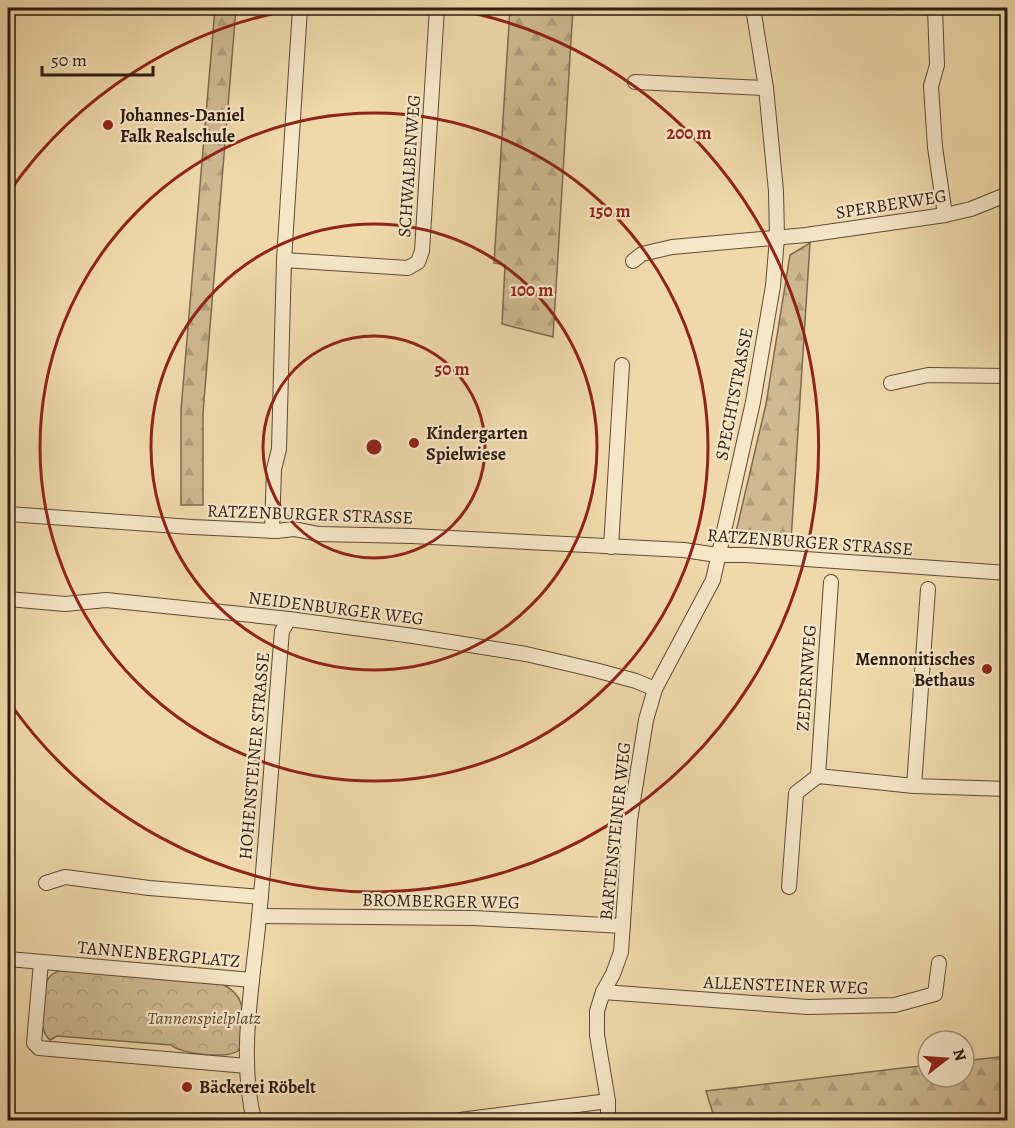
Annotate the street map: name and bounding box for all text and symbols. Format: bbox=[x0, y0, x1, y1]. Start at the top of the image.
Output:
scale bar bbox=[42, 39, 153, 77]
text: 50 m bbox=[51, 48, 87, 72]
street label: SCHWALBENWEG bbox=[392, 94, 426, 238]
place label: Johannes-Daniel Falk Realschule bbox=[120, 103, 245, 148]
marker: Johannes-Daniel Falk Realschule bbox=[101, 118, 115, 132]
text: 200 m bbox=[666, 121, 712, 145]
street label: SPERBERWEG bbox=[834, 183, 948, 225]
text: 150 m bbox=[589, 199, 631, 223]
text: 100 m bbox=[511, 278, 553, 302]
street label: SPECHTSTRASSE bbox=[709, 326, 759, 462]
text: 50 m bbox=[435, 357, 469, 381]
place label: Kindergarten Spielwiese bbox=[426, 421, 528, 466]
marker: Kindergarten Spielwiese bbox=[407, 436, 421, 450]
centre of rings bbox=[364, 437, 384, 457]
street label: RATZENBURGER STRASSE bbox=[206, 498, 414, 530]
street label: RATZENBURGER STRASSE bbox=[706, 523, 914, 561]
street label: NEIDENBURGER WEG bbox=[247, 585, 425, 631]
street label: ZEDERNWEG bbox=[790, 624, 822, 732]
place label: Mennonitisches Bethaus bbox=[855, 647, 975, 692]
street label: HOHENSTEINER STRASSE bbox=[233, 651, 275, 861]
marker: Mennonitisches Bethaus bbox=[980, 662, 994, 676]
street label: BARTENSTEINER WEG bbox=[594, 741, 636, 921]
street label: BROMBERGER WEG bbox=[362, 888, 520, 914]
street label: TANNENBERGPLATZ bbox=[77, 935, 241, 973]
street label: ALLENSTEINER WEG bbox=[702, 970, 869, 1000]
park label: Tannenspielplatz bbox=[147, 1006, 262, 1030]
north arrow bbox=[916, 1029, 976, 1089]
text: N bbox=[947, 1046, 972, 1064]
place label: Bäckerei Röbelt bbox=[199, 1075, 316, 1099]
marker: Bäckerei Röbelt bbox=[180, 1080, 194, 1094]

